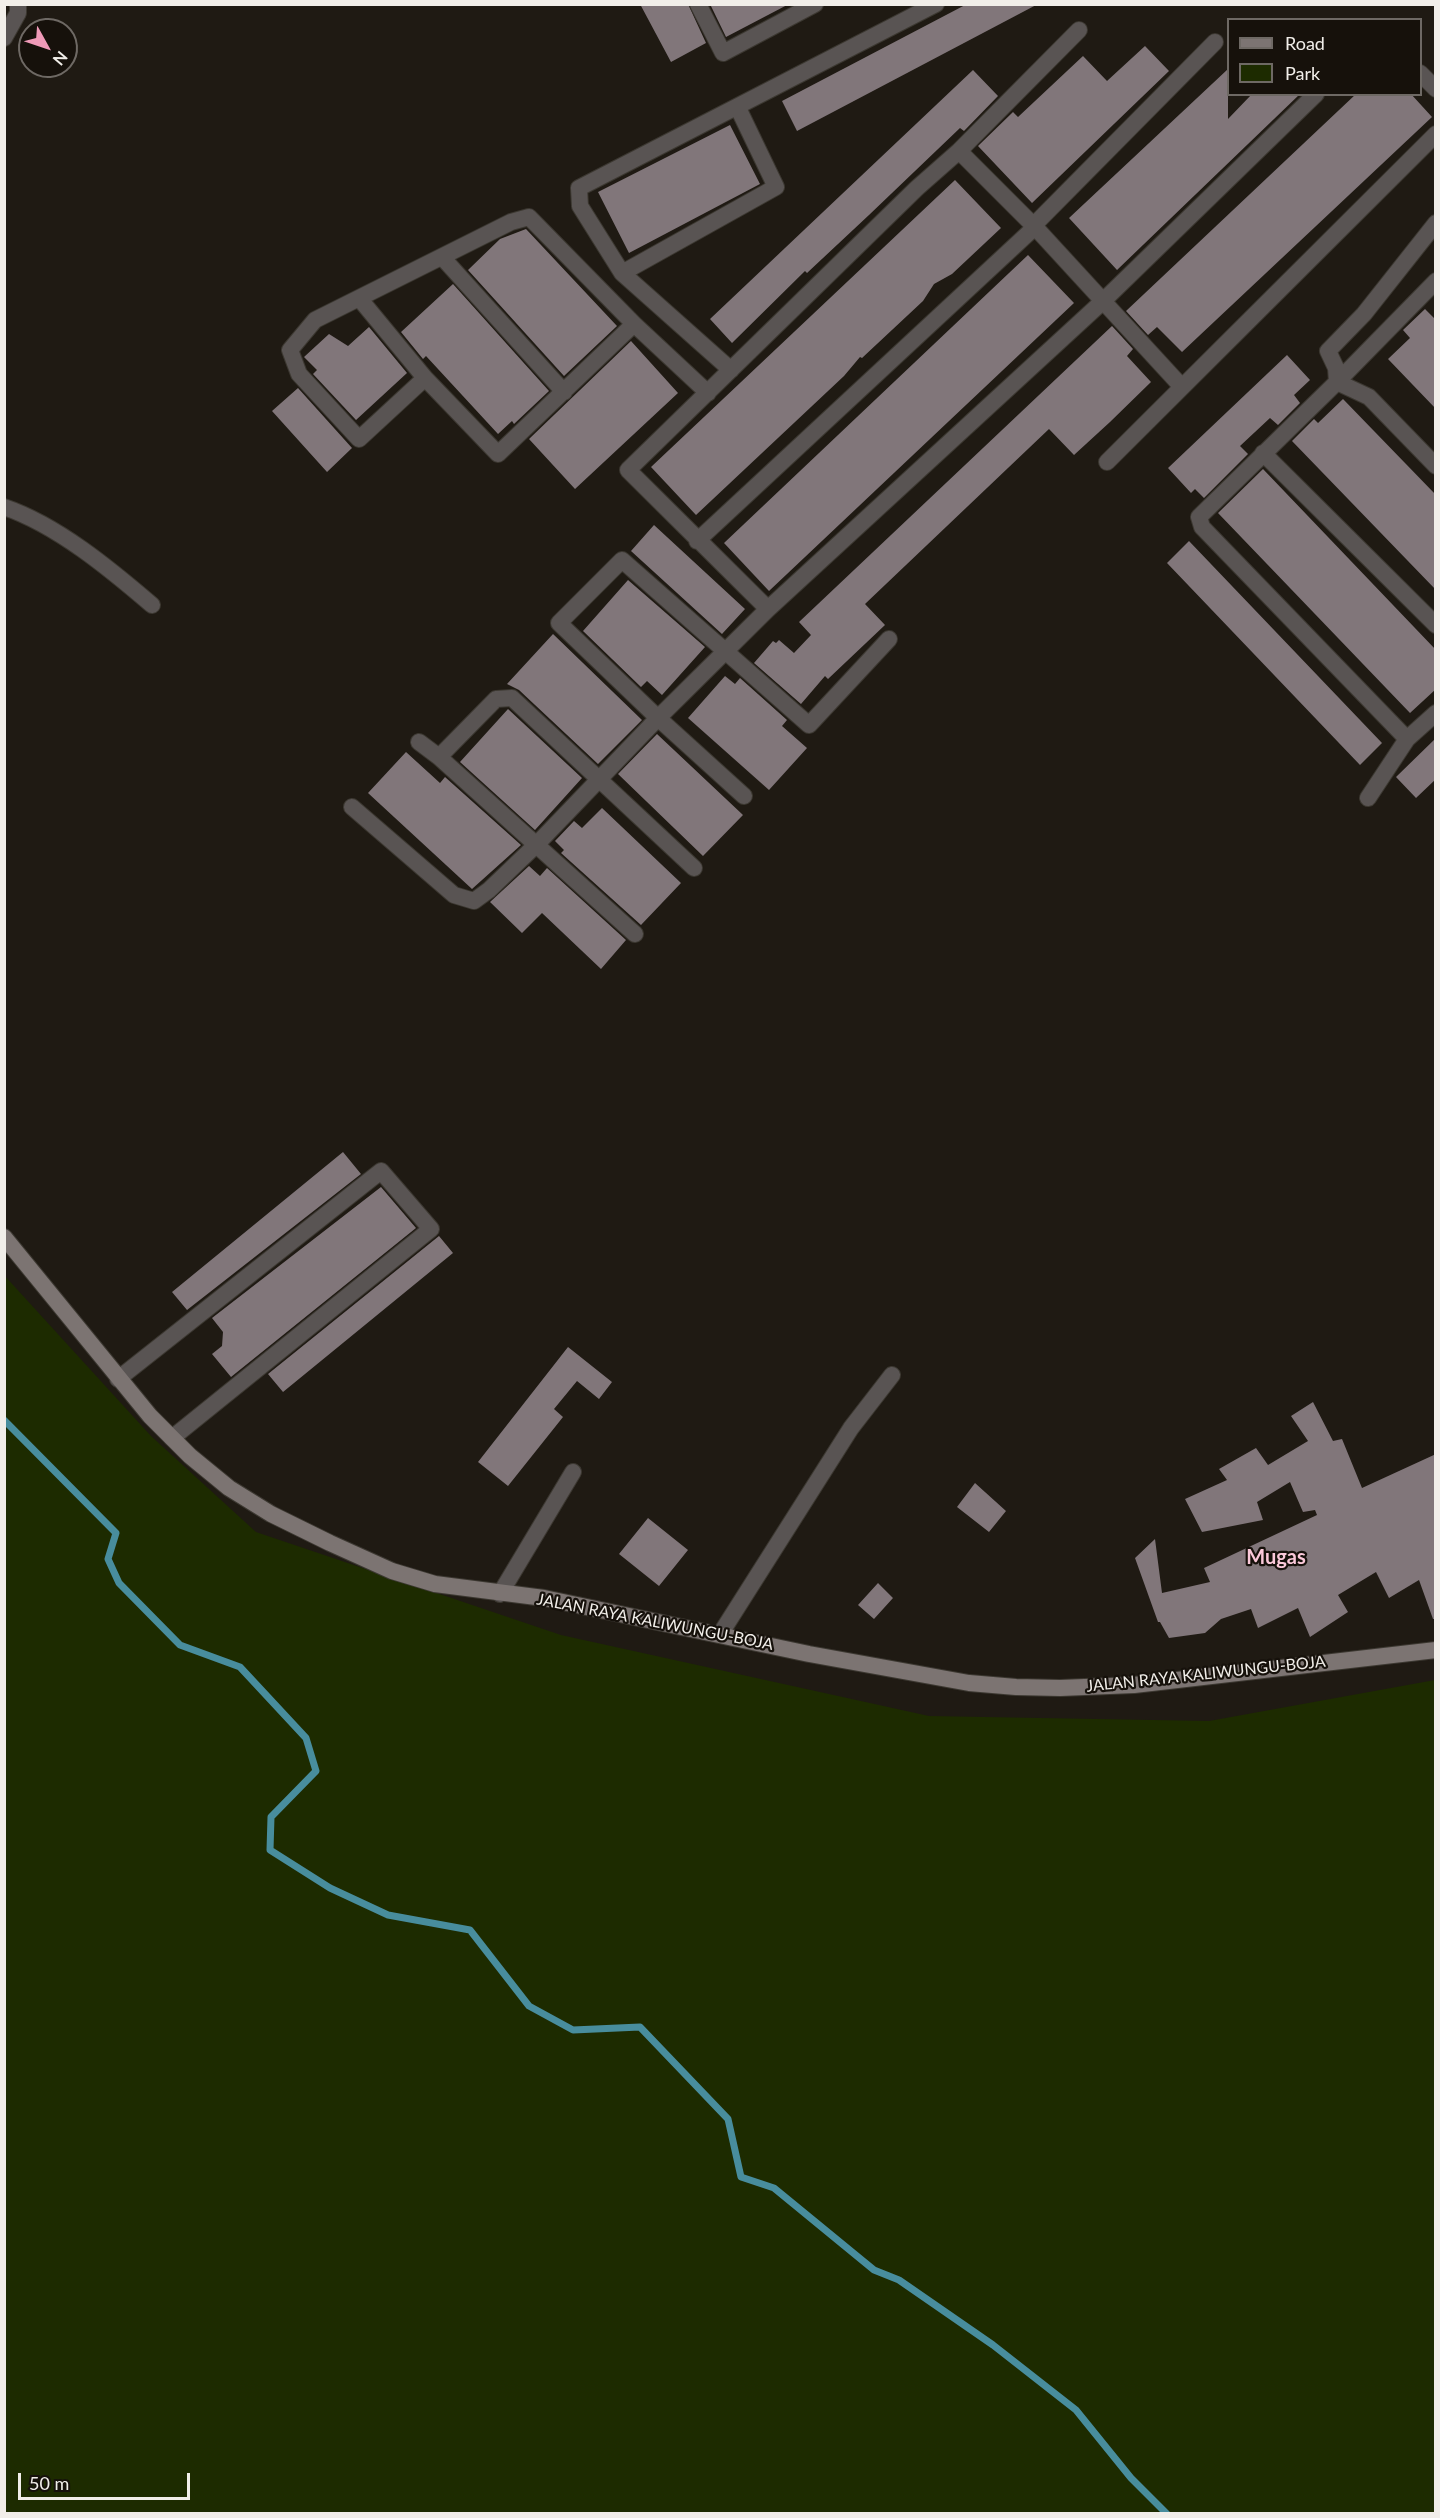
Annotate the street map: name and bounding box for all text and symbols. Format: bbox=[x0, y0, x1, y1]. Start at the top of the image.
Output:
north arrow bbox=[18, 18, 78, 78]
legend bbox=[1227, 18, 1422, 96]
text: Road bbox=[1285, 32, 1325, 54]
text: N bbox=[49, 48, 72, 69]
text: Park bbox=[1285, 62, 1320, 84]
district label: Mugas bbox=[1246, 1546, 1306, 1570]
street label: JALAN RAYA KALIWUNGU-BOJA bbox=[535, 1590, 775, 1654]
street label: JALAN RAYA KALIWUNGU-BOJA bbox=[1085, 1652, 1327, 1696]
scale bar bbox=[21, 2461, 194, 2499]
text: 50 m bbox=[29, 2472, 69, 2494]

